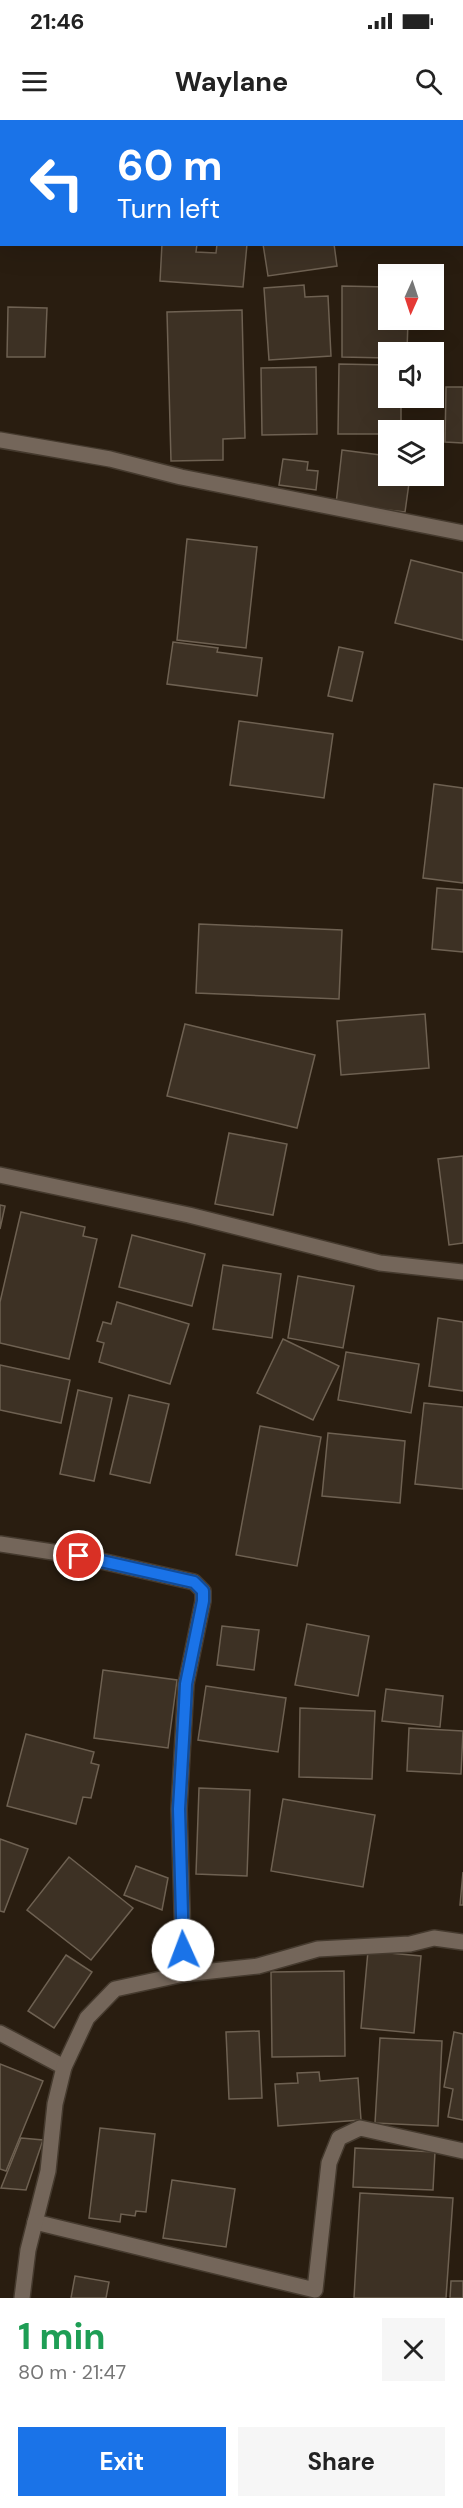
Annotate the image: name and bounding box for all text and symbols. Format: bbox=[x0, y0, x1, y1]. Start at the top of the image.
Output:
text: 21:46 bbox=[30, 7, 85, 36]
text: Waylane bbox=[175, 64, 288, 99]
icon: menu bbox=[18, 65, 51, 98]
icon: search bbox=[412, 65, 445, 98]
text: 60 m bbox=[117, 138, 223, 193]
icon: left bbox=[18, 144, 96, 222]
text: Turn left bbox=[117, 191, 220, 226]
north arrow bbox=[378, 264, 444, 330]
map controls bbox=[378, 264, 444, 486]
button: sound bbox=[378, 342, 444, 408]
button: layers bbox=[378, 420, 444, 486]
pin bbox=[53, 1530, 104, 1581]
icon: arrive bbox=[62, 1539, 95, 1572]
position arrow bbox=[151, 1918, 215, 1982]
text: 1 min bbox=[18, 2313, 106, 2360]
button: close bbox=[382, 2318, 445, 2381]
text: 80 m · 21:47 bbox=[18, 2359, 126, 2385]
button: Exit bbox=[18, 2427, 226, 2496]
button: Share bbox=[238, 2427, 445, 2496]

